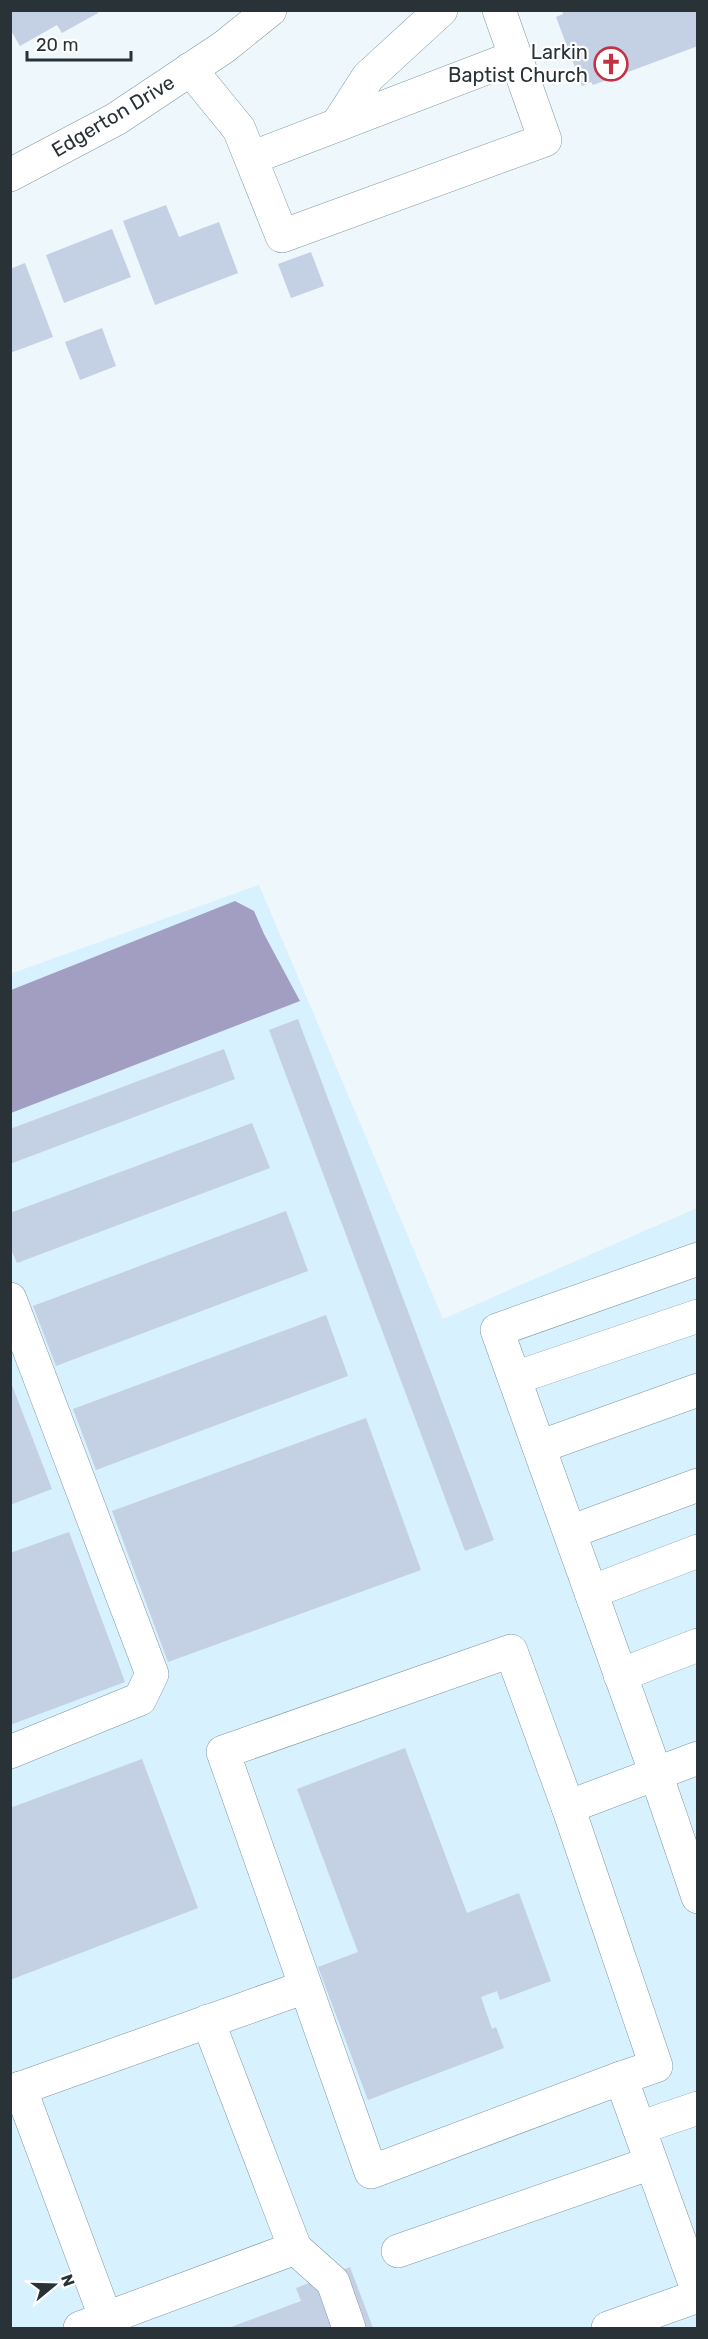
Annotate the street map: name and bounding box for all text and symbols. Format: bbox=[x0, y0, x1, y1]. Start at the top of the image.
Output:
scale bar bbox=[27, 24, 130, 62]
text: 20 m bbox=[36, 34, 78, 56]
place label: Larkin Baptist Church bbox=[448, 40, 588, 87]
church icon: Larkin Baptist Church bbox=[593, 46, 629, 82]
street label: Edgerton Drive bbox=[47, 70, 179, 162]
north arrow bbox=[24, 2255, 84, 2315]
text: N bbox=[57, 2272, 79, 2289]

